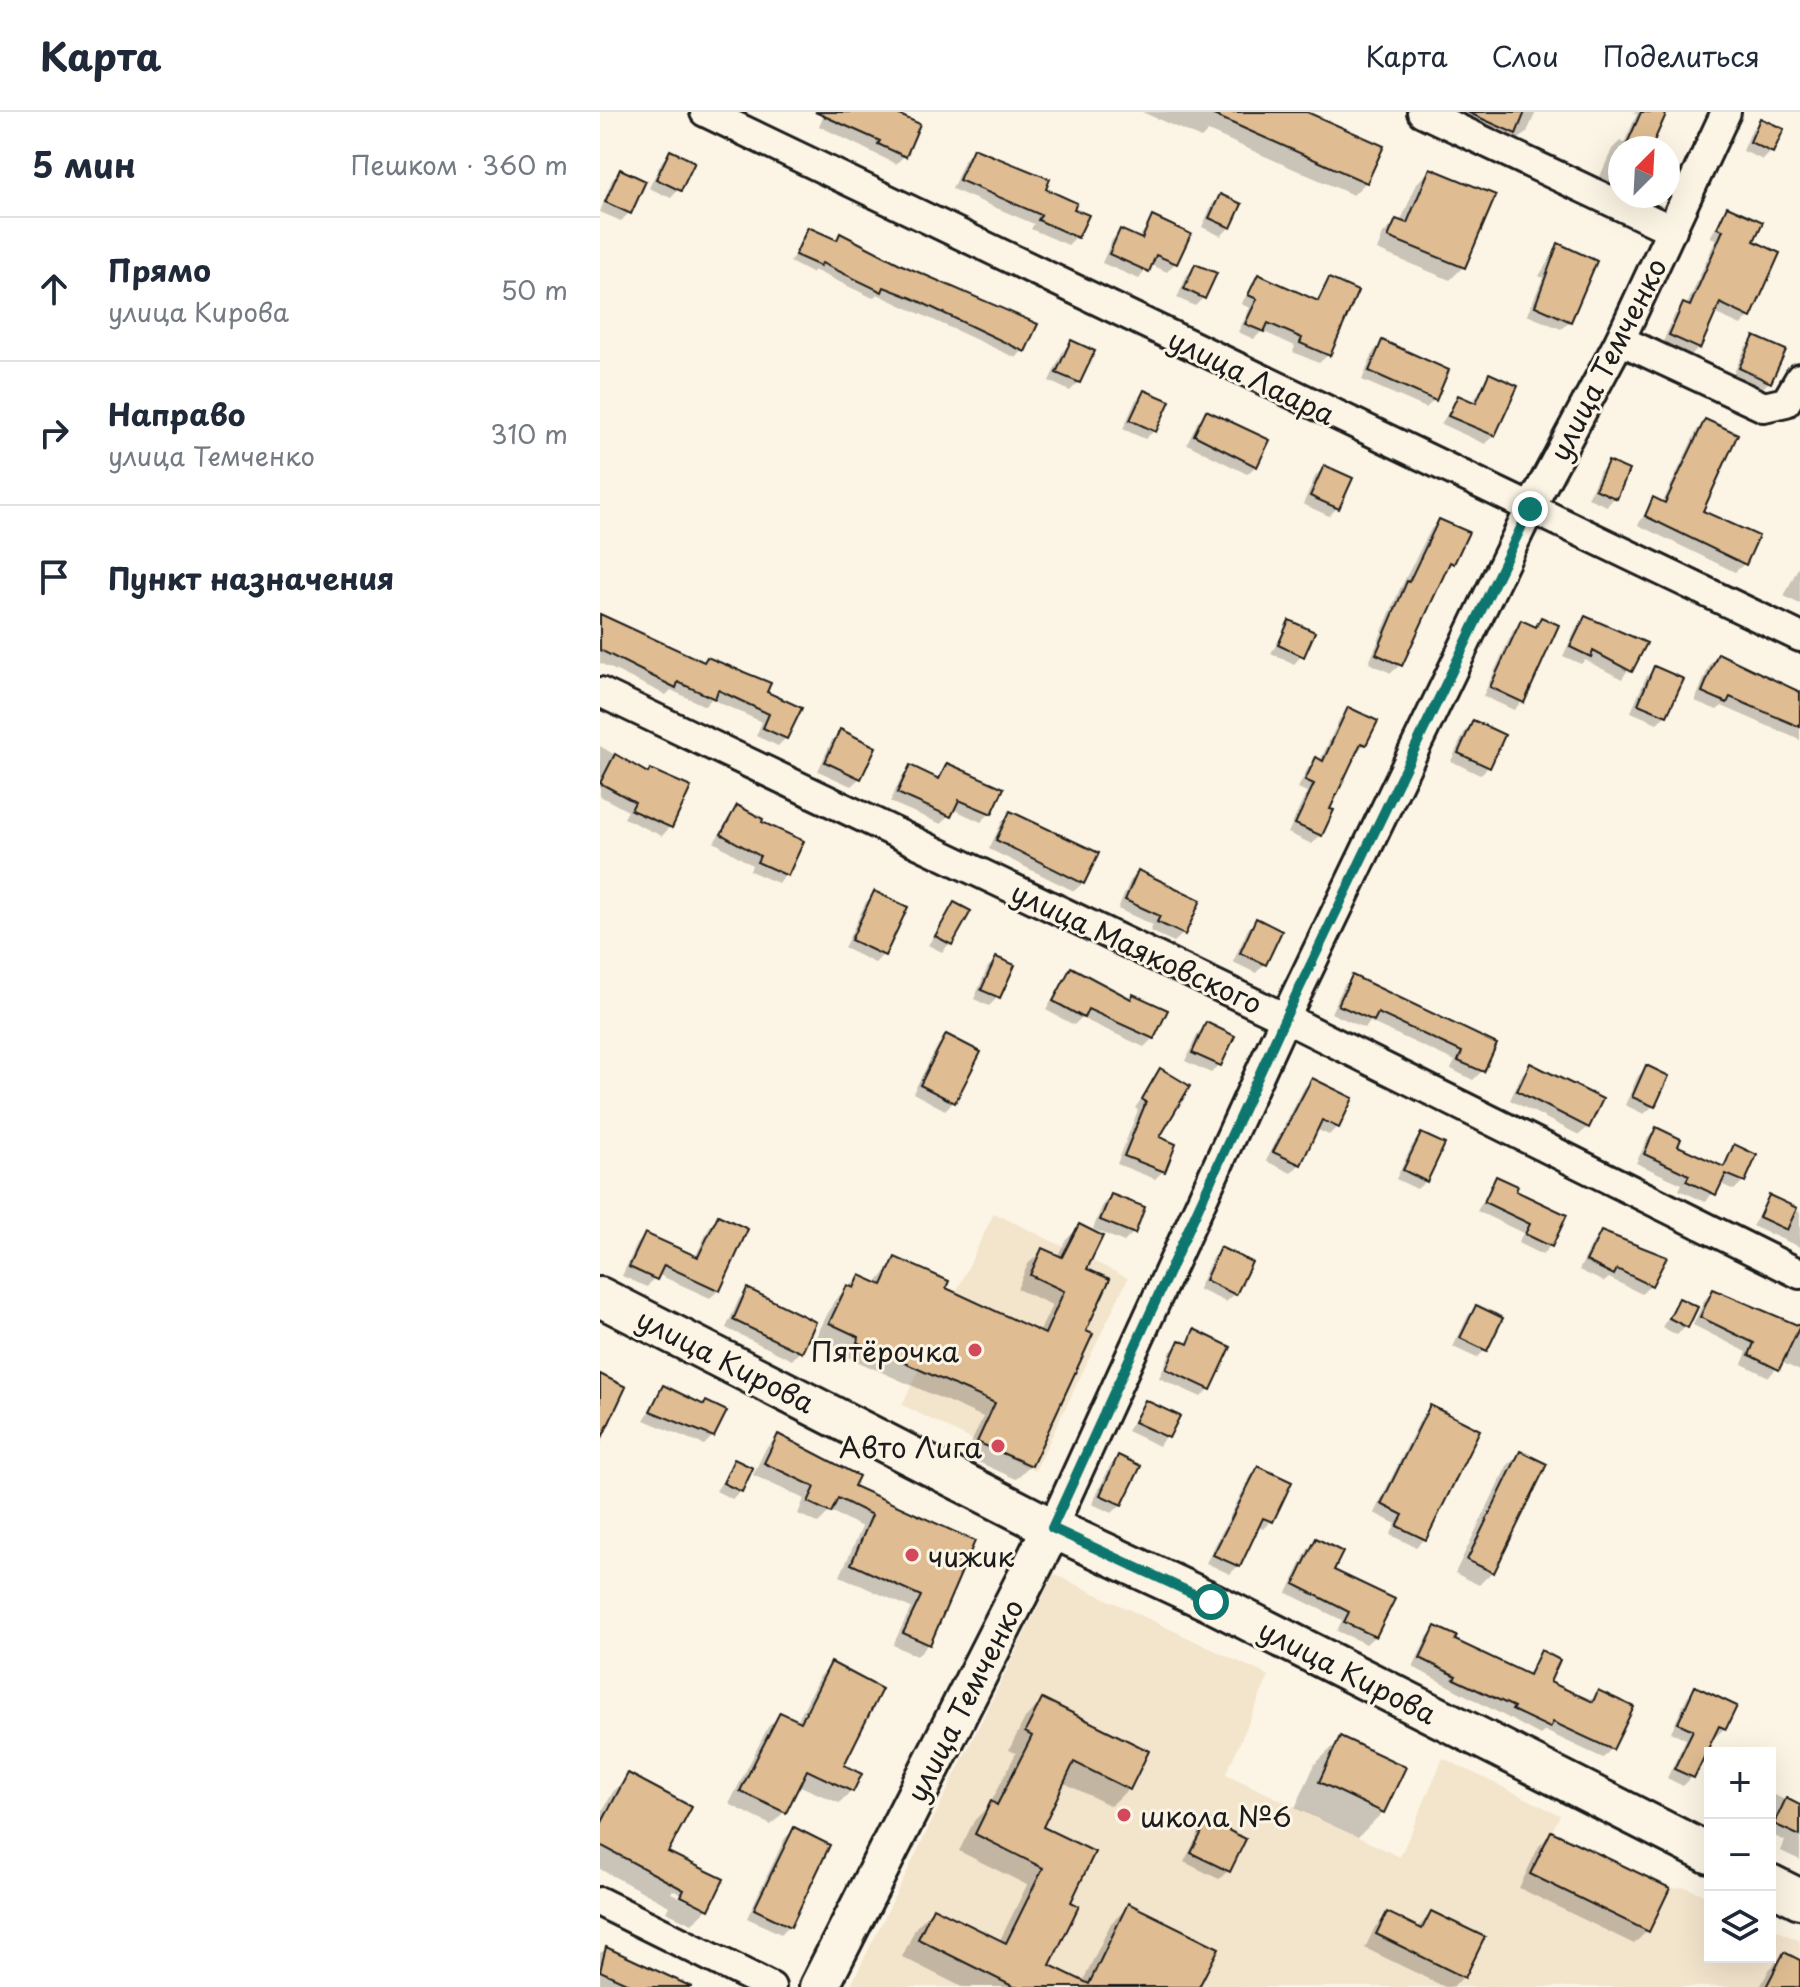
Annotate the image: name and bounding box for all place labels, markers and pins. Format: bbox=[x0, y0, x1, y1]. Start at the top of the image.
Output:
place label: Пятёрочка bbox=[811, 1329, 959, 1372]
marker: Пятёрочка bbox=[966, 1341, 984, 1359]
place label: Авто Лига bbox=[839, 1425, 982, 1468]
marker: Авто Лига bbox=[989, 1437, 1007, 1455]
place label: чижик bbox=[928, 1534, 1014, 1577]
marker: чижик bbox=[903, 1546, 921, 1564]
place label: школа №6 bbox=[1140, 1794, 1292, 1837]
marker: школа №6 bbox=[1115, 1806, 1133, 1824]

